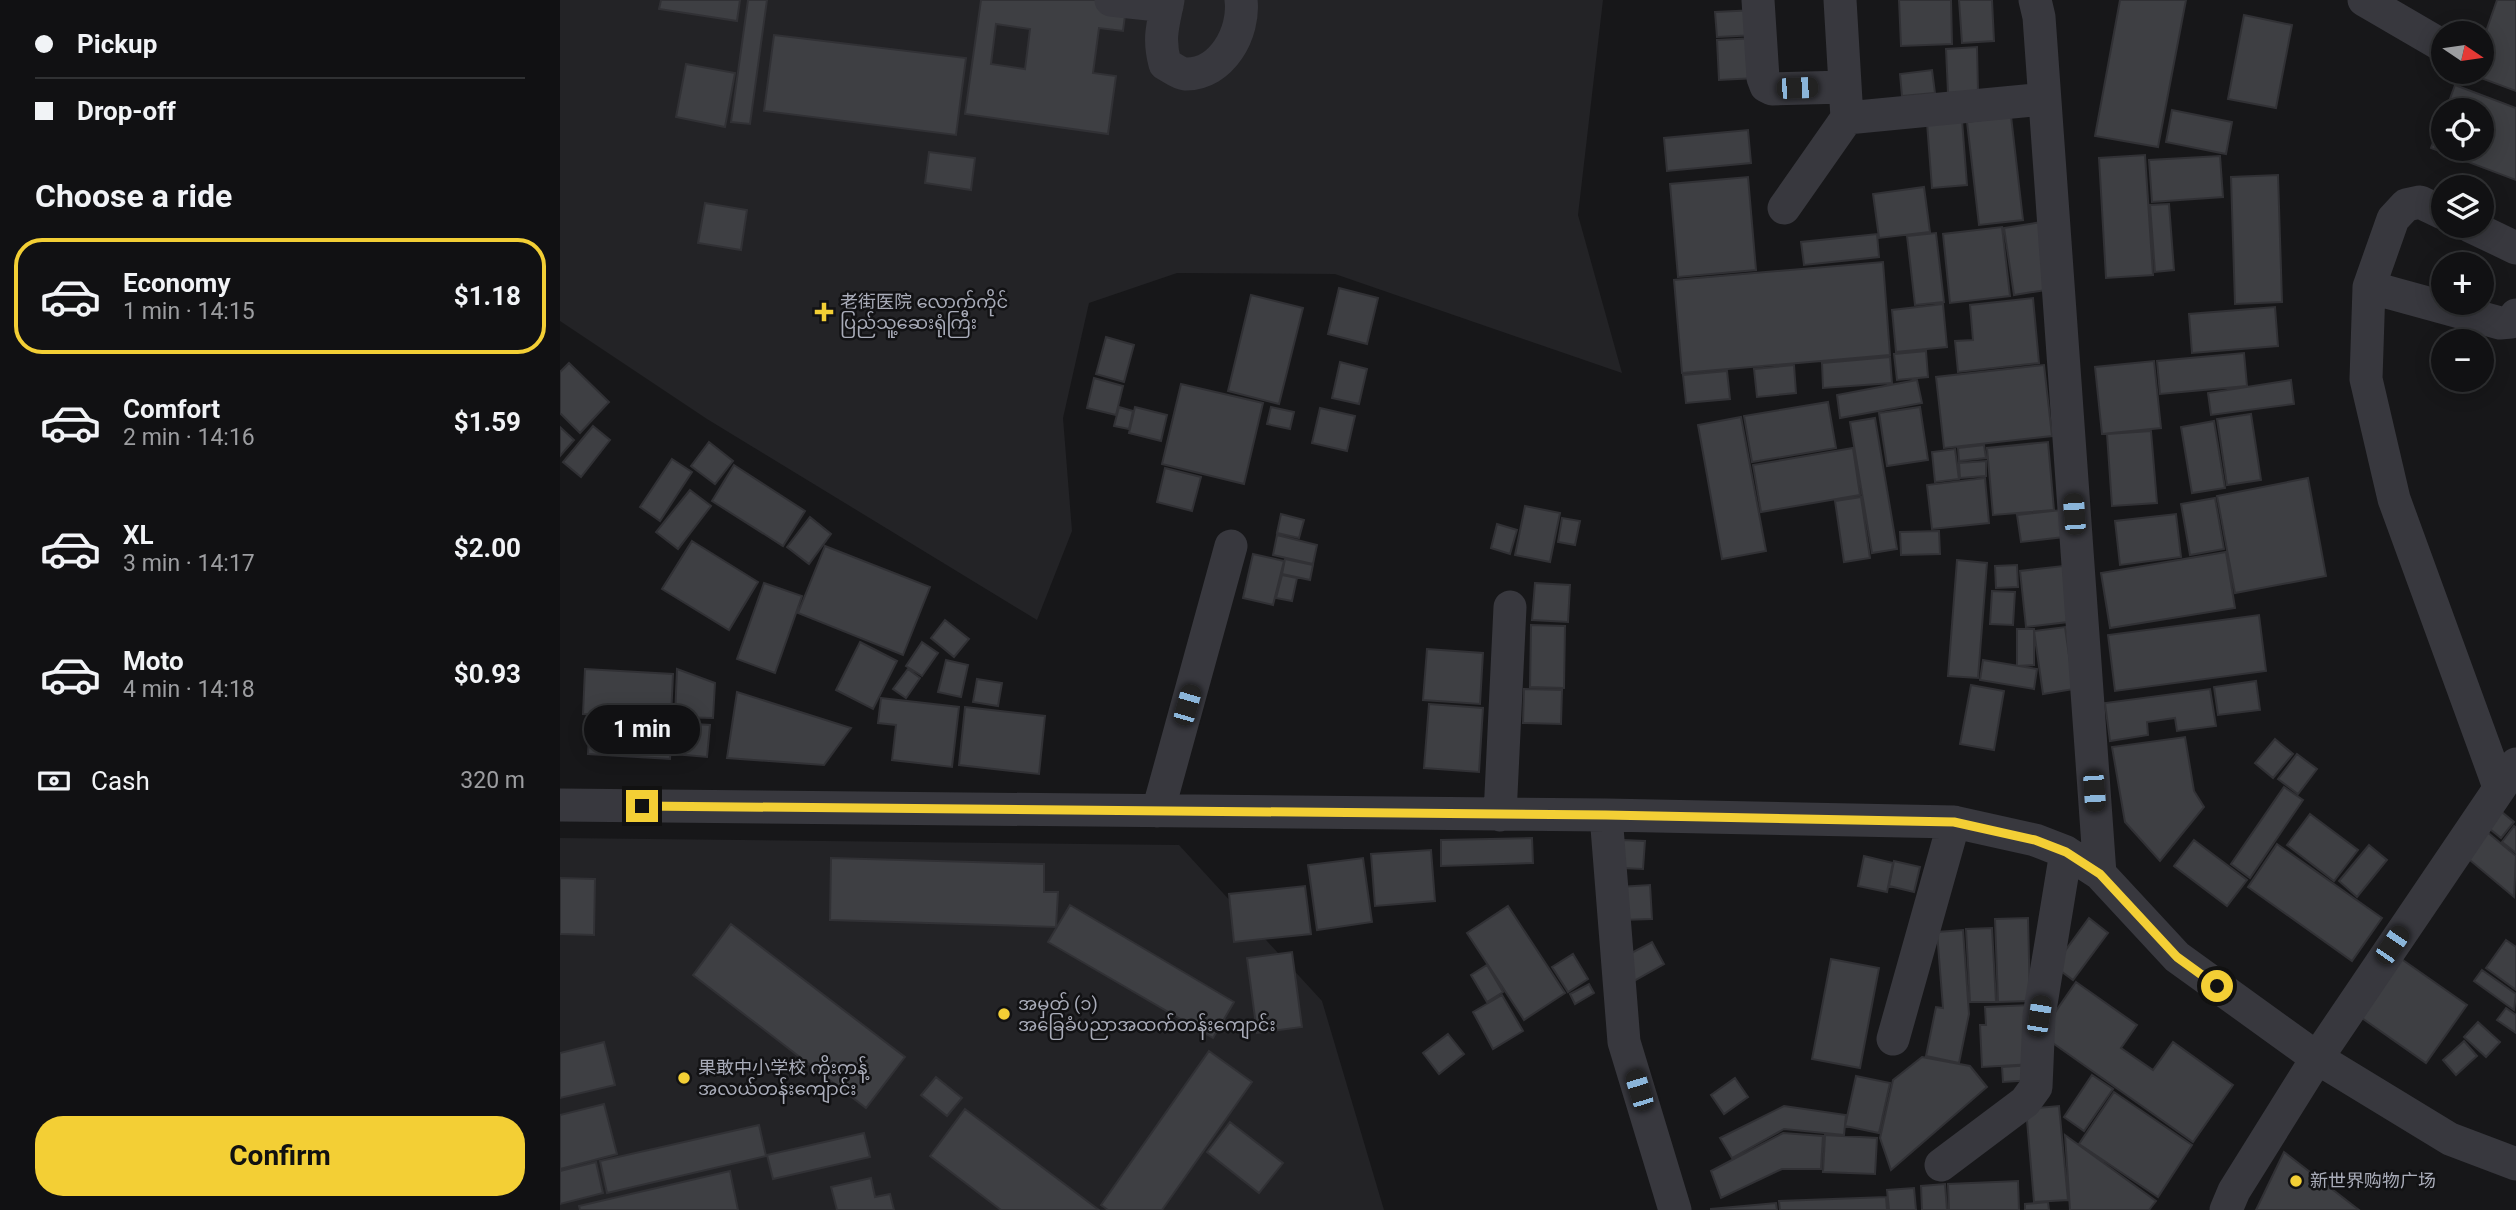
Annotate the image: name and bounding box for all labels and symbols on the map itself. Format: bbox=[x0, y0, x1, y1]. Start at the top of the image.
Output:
north arrow bbox=[2431, 21, 2494, 84]
car bbox=[1776, 77, 1819, 99]
place label: 老街医院 လောက်ကိုင် ပြည်သူ့ဆေးရုံကြီး bbox=[840, 288, 1008, 338]
marker: 老街医院 လောက်ကိုင် ပြည်သူ့ဆေးရုံကြီး bbox=[814, 302, 834, 322]
car bbox=[2063, 492, 2086, 536]
car bbox=[1172, 682, 1203, 728]
callout: 1 min bbox=[584, 704, 700, 754]
car bbox=[2083, 769, 2106, 813]
route end bbox=[626, 790, 658, 822]
car bbox=[2372, 922, 2413, 968]
route start bbox=[2201, 970, 2233, 1002]
place label: အမှတ် (၁) အခြေခံပညာအထက်တန်းကျောင်း bbox=[1018, 991, 1276, 1040]
car bbox=[2026, 994, 2053, 1038]
marker: အမှတ် (၁) အခြေခံပညာအထက်တန်းကျောင်း bbox=[996, 1006, 1012, 1022]
place label: 果敢中小学校 ကိုးကန့် အလယ်တန်းကျောင်း bbox=[698, 1054, 870, 1104]
car bbox=[1623, 1067, 1656, 1113]
marker: 果敢中小学校 ကိုးကန့် အလယ်တန်းကျောင်း bbox=[676, 1070, 692, 1086]
place label: 新世界购物广场 bbox=[2310, 1170, 2436, 1191]
marker: 新世界购物广场 bbox=[2288, 1173, 2304, 1189]

